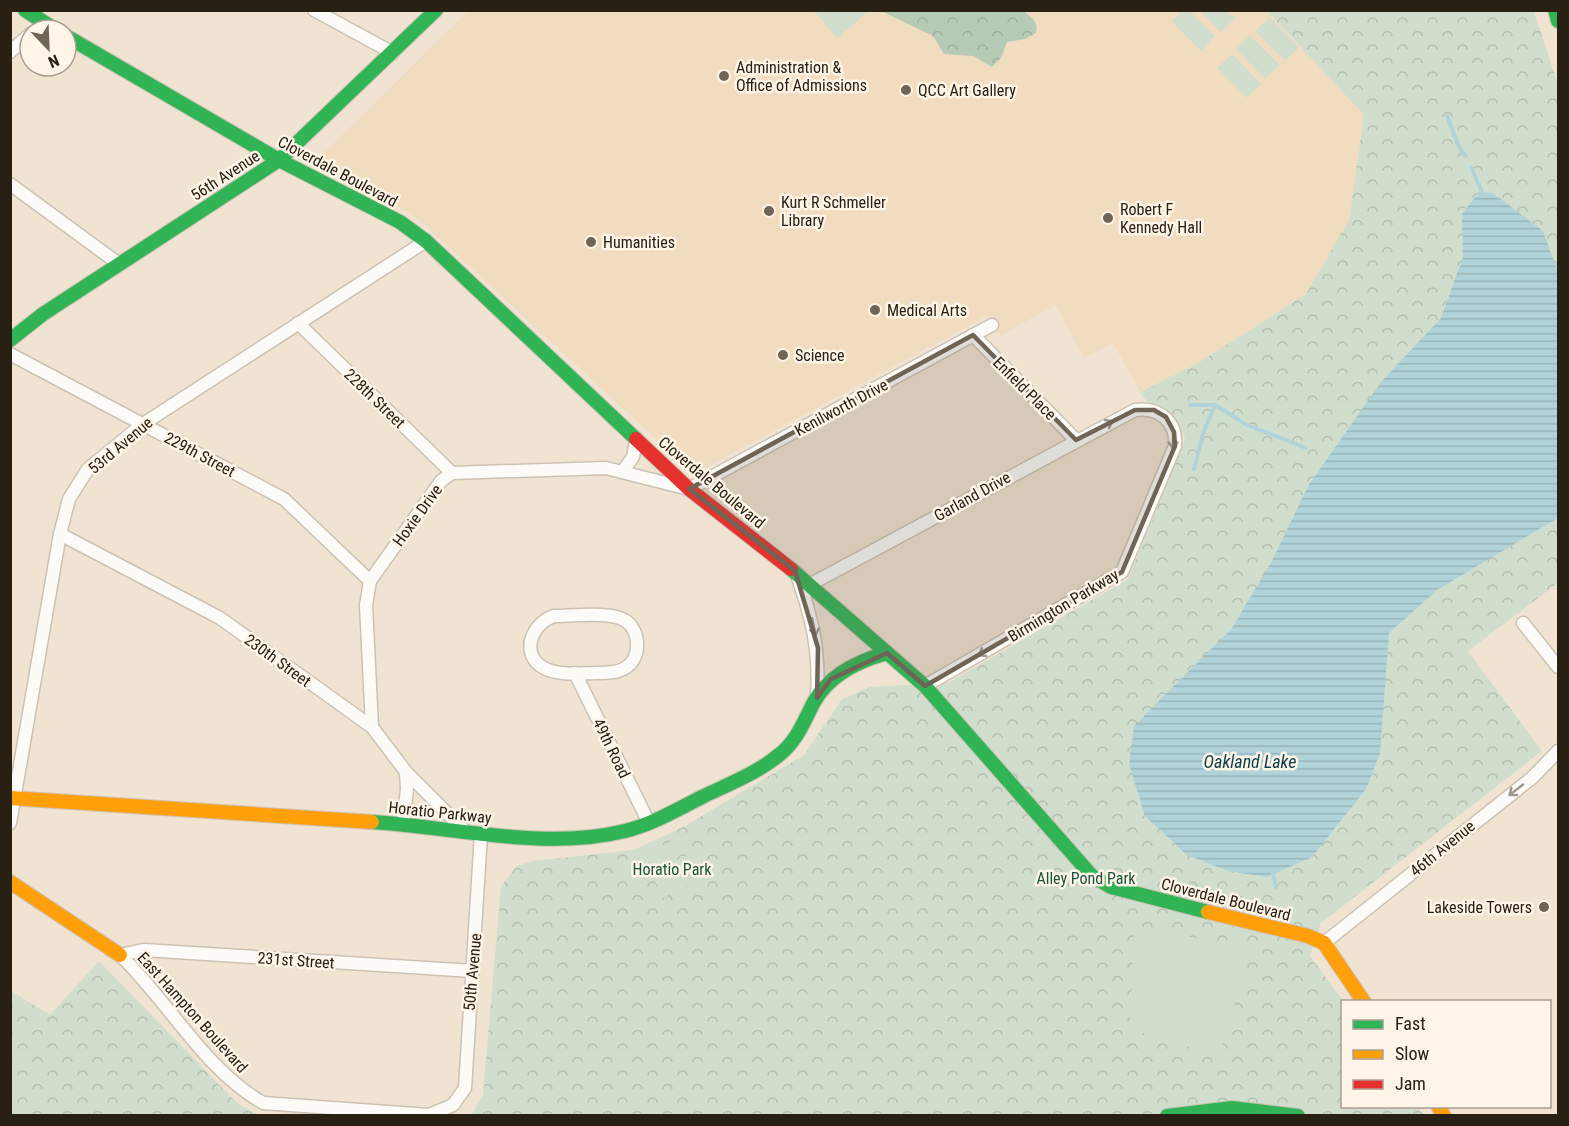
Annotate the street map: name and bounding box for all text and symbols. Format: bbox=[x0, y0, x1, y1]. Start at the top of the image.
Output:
north arrow bbox=[18, 18, 78, 78]
text: N bbox=[45, 51, 62, 72]
place label: Administration & Office of Admissions bbox=[736, 58, 867, 95]
marker: Administration & Office of Admissions bbox=[717, 69, 731, 83]
place label: QCC Art Gallery bbox=[918, 81, 1016, 100]
marker: QCC Art Gallery bbox=[899, 83, 913, 97]
street label: Cloverdale Boulevard bbox=[275, 132, 401, 211]
street label: 56th Avenue bbox=[187, 146, 263, 205]
place label: Kurt R Schmeller Library bbox=[781, 193, 886, 230]
place label: Robert F Kennedy Hall bbox=[1120, 200, 1202, 237]
marker: Kurt R Schmeller Library bbox=[762, 204, 776, 218]
marker: Robert F Kennedy Hall bbox=[1101, 211, 1115, 225]
place label: Humanities bbox=[603, 233, 675, 252]
marker: Humanities bbox=[584, 235, 598, 249]
place label: Medical Arts bbox=[887, 301, 967, 320]
marker: Medical Arts bbox=[868, 303, 882, 317]
place label: Science bbox=[795, 346, 845, 365]
marker: Science bbox=[776, 348, 790, 362]
street label: Enfield Place bbox=[989, 353, 1060, 424]
street label: 228th Street bbox=[340, 365, 409, 432]
street label: Kenilworth Drive bbox=[791, 375, 891, 440]
street label: 53rd Avenue bbox=[84, 413, 156, 478]
one-way arrow bbox=[1096, 418, 1114, 430]
street label: 229th Street bbox=[161, 428, 239, 481]
one-way arrow bbox=[1167, 430, 1179, 449]
street label: Cloverdale Boulevard bbox=[655, 432, 769, 532]
street label: Garland Drive bbox=[931, 468, 1014, 525]
street label: Hoxie Drive bbox=[389, 481, 446, 550]
street label: Birmington Parkway bbox=[1004, 565, 1122, 646]
one-way arrow bbox=[808, 617, 820, 636]
street label: 230th Street bbox=[241, 630, 315, 691]
one-way arrow bbox=[978, 645, 995, 657]
street label: 49th Road bbox=[589, 715, 634, 781]
water label: Oakland Lake bbox=[1204, 751, 1296, 772]
one-way arrow bbox=[1508, 784, 1524, 797]
street label: Horatio Parkway bbox=[388, 798, 493, 827]
street label: 46th Avenue bbox=[1406, 816, 1479, 880]
park label: Horatio Park bbox=[633, 860, 712, 879]
park label: Alley Pond Park bbox=[1037, 869, 1136, 888]
street label: Cloverdale Boulevard bbox=[1159, 874, 1293, 925]
place label: Lakeside Towers bbox=[1427, 898, 1532, 917]
marker: Lakeside Towers bbox=[1537, 900, 1551, 914]
street label: 50th Avenue bbox=[460, 932, 485, 1012]
street label: East Hampton Boulevard bbox=[134, 948, 252, 1076]
street label: 231st Street bbox=[257, 948, 335, 973]
legend bbox=[1341, 1000, 1551, 1108]
text: Fast bbox=[1395, 1013, 1426, 1034]
text: Slow bbox=[1395, 1043, 1430, 1064]
text: Jam bbox=[1395, 1073, 1426, 1094]

